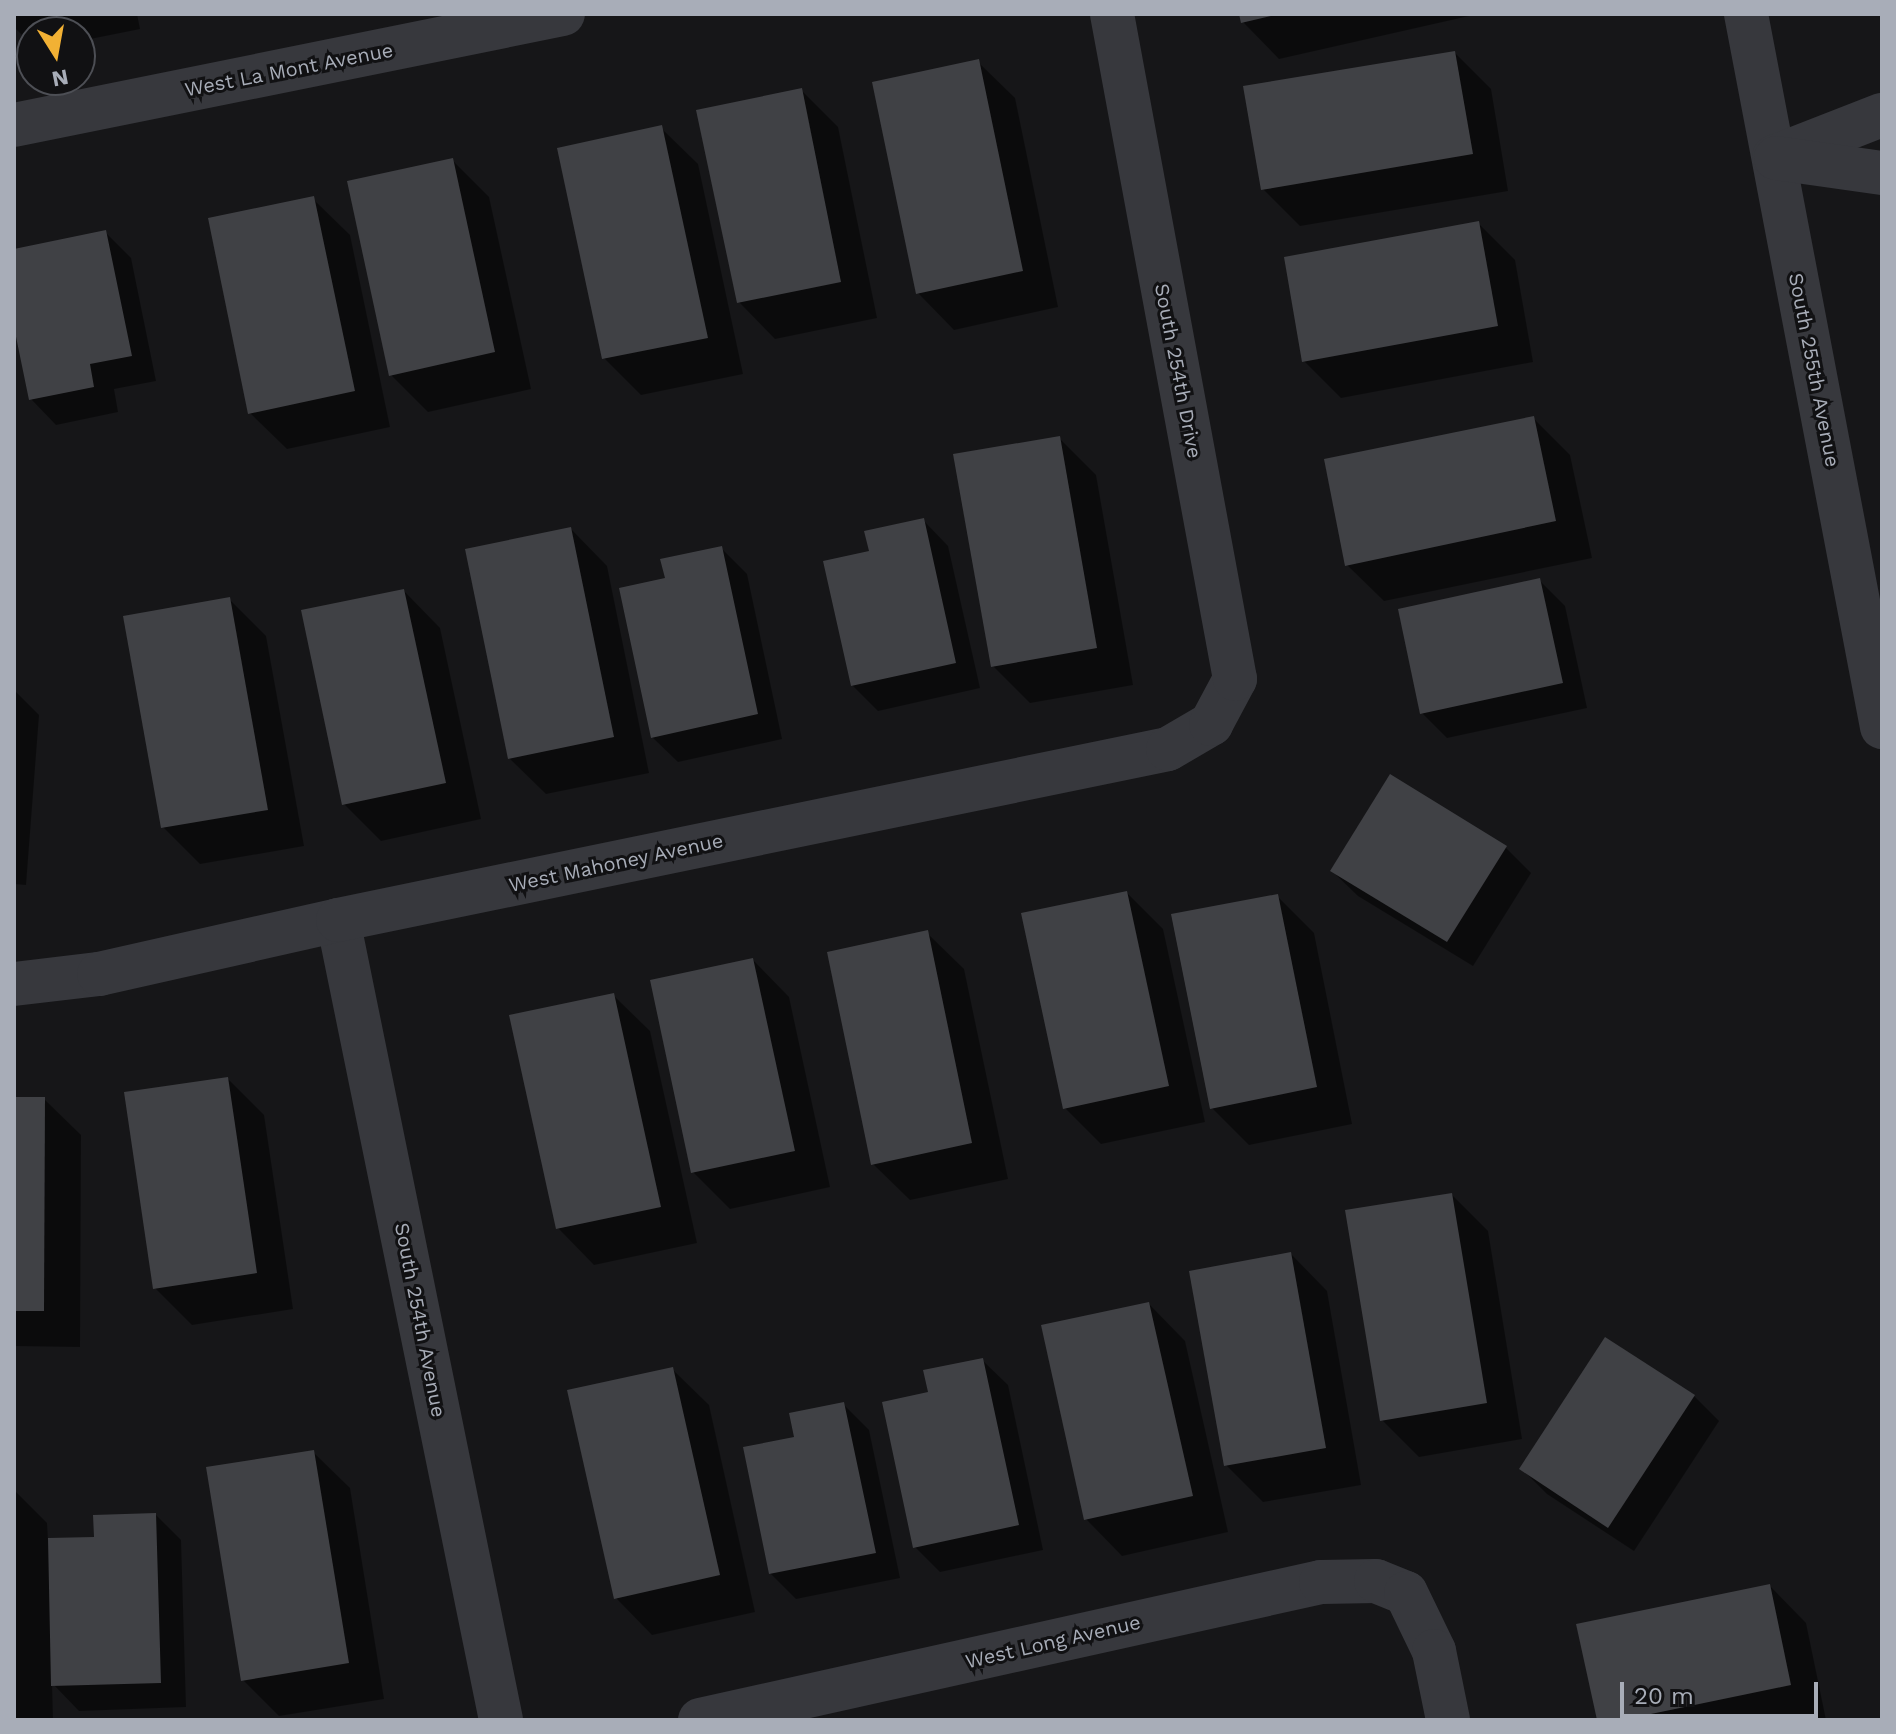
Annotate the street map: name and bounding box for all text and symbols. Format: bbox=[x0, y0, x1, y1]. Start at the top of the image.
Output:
north arrow bbox=[16, 16, 96, 96]
street label: West La Mont Avenue bbox=[182, 38, 396, 102]
text: N bbox=[50, 64, 71, 92]
street label: South 255th Avenue bbox=[1783, 271, 1845, 469]
street label: South 254th Drive bbox=[1149, 282, 1207, 460]
street label: West Mahoney Avenue bbox=[506, 828, 726, 898]
street label: South 254th Avenue bbox=[389, 1220, 451, 1420]
street label: West Long Avenue bbox=[963, 1610, 1143, 1674]
scale bar bbox=[1624, 1666, 1822, 1716]
text: 20 m bbox=[1634, 1682, 1694, 1710]

